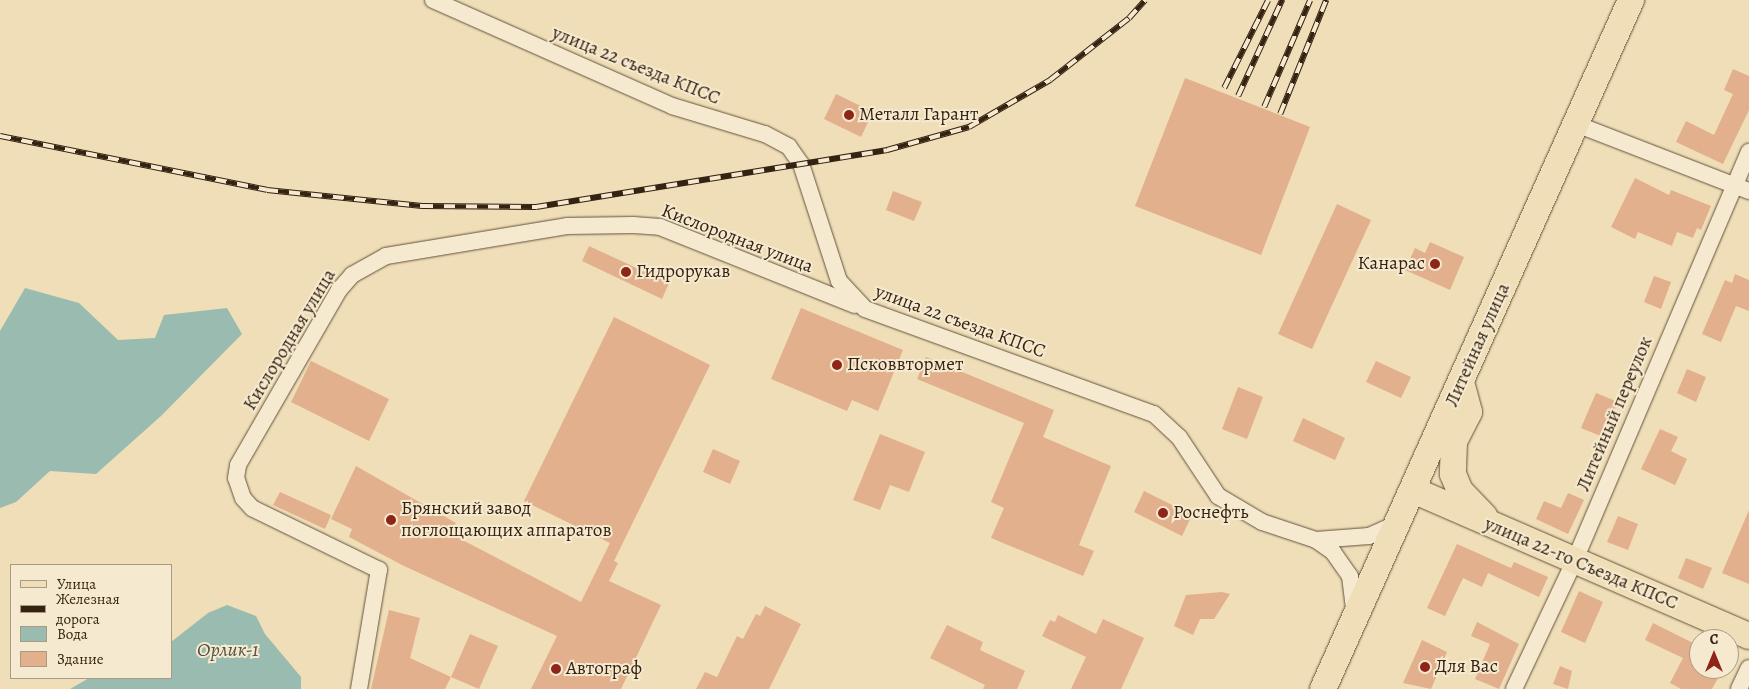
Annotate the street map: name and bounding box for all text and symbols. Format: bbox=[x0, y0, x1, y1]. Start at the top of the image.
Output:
street label: улица 22 съезда КПСС bbox=[549, 22, 723, 110]
place label: Металл Гарант bbox=[859, 104, 978, 126]
marker: Металл Гарант bbox=[843, 109, 855, 121]
street label: Кислородная улица bbox=[658, 200, 816, 278]
place label: Канарас bbox=[1358, 253, 1425, 275]
marker: Канарас bbox=[1429, 258, 1441, 270]
place label: Гидрорукав bbox=[636, 261, 730, 283]
street label: Кислородная улица bbox=[239, 265, 341, 415]
marker: Гидрорукав bbox=[620, 266, 632, 278]
street label: Литейная улица bbox=[1441, 280, 1515, 410]
street label: улица 22 съезда КПСС bbox=[872, 281, 1048, 363]
street label: Литейный переулок bbox=[1572, 333, 1658, 495]
place label: Псковвтормет bbox=[847, 354, 963, 376]
marker: Псковвтормет bbox=[831, 359, 843, 371]
place label: Брянский завод поглощающих аппаратов bbox=[401, 498, 611, 542]
place label: Роснефть bbox=[1173, 502, 1248, 524]
marker: Роснефть bbox=[1157, 507, 1169, 519]
street label: улица 22-го Съезда КПСС bbox=[1481, 513, 1681, 615]
marker: Брянский завод поглощающих аппаратов bbox=[385, 514, 397, 526]
legend bbox=[10, 564, 172, 679]
text: Улица bbox=[57, 574, 96, 594]
text: Железная дорога bbox=[56, 589, 120, 629]
text: Вода bbox=[57, 624, 88, 644]
north arrow bbox=[1689, 629, 1739, 679]
text: С bbox=[1710, 630, 1718, 649]
water label: Орлик-1 bbox=[197, 637, 259, 661]
text: Здание bbox=[57, 649, 104, 669]
place label: Для Вас bbox=[1435, 656, 1498, 678]
place label: Автограф bbox=[566, 658, 642, 680]
marker: Для Вас bbox=[1419, 661, 1431, 673]
marker: Автограф bbox=[550, 663, 562, 675]

